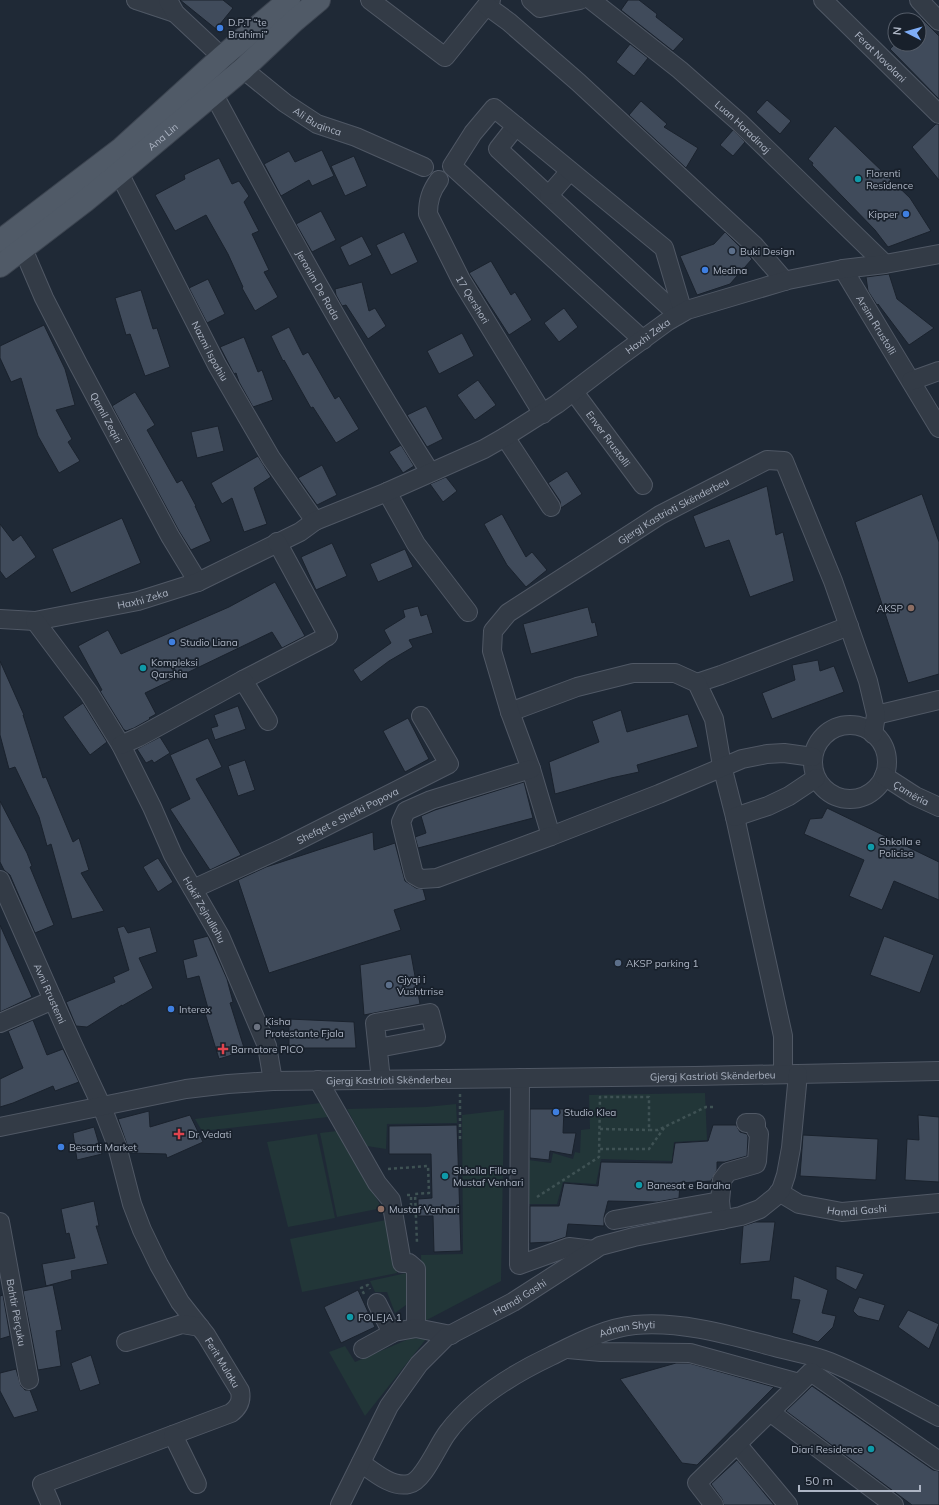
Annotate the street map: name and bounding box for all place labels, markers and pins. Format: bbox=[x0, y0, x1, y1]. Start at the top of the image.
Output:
place label: D.P.T “te Brahimi” bbox=[228, 16, 268, 41]
marker: D.P.T “te Brahimi” bbox=[215, 23, 225, 33]
place label: Florenti Residence bbox=[866, 167, 913, 192]
marker: Florenti Residence bbox=[853, 174, 863, 184]
place label: Kipper bbox=[868, 208, 898, 221]
marker: Kipper bbox=[901, 209, 911, 219]
place label: Buki Design bbox=[740, 245, 795, 258]
marker: Buki Design bbox=[727, 246, 737, 256]
place label: Medina bbox=[713, 264, 747, 277]
marker: Medina bbox=[700, 265, 710, 275]
place label: AKSP bbox=[877, 602, 903, 615]
marker: AKSP bbox=[906, 603, 916, 613]
place label: Studio Liana bbox=[180, 636, 238, 649]
marker: Studio Liana bbox=[167, 637, 177, 647]
place label: Kompleksi Qarshia bbox=[151, 656, 198, 681]
marker: Kompleksi Qarshia bbox=[138, 663, 148, 673]
place label: Shkolla e Policise bbox=[879, 835, 921, 860]
marker: Shkolla e Policise bbox=[866, 842, 876, 852]
place label: AKSP parking 1 bbox=[626, 957, 698, 970]
marker: AKSP parking 1 bbox=[613, 958, 623, 968]
place label: Gjyqi i Vushtrrise bbox=[397, 973, 444, 998]
marker: Gjyqi i Vushtrrise bbox=[384, 980, 394, 990]
place label: Interex bbox=[179, 1003, 211, 1016]
marker: Interex bbox=[166, 1004, 176, 1014]
place label: Kisha Protestante Fjala bbox=[265, 1015, 344, 1040]
marker: Kisha Protestante Fjala bbox=[252, 1022, 262, 1032]
place label: Barnatore PICO bbox=[231, 1043, 304, 1056]
marker: Barnatore PICO bbox=[218, 1044, 228, 1054]
place label: Studio Klea bbox=[564, 1106, 616, 1119]
marker: Studio Klea bbox=[551, 1107, 561, 1117]
marker: Dr Vedati bbox=[173, 1128, 185, 1140]
place label: Dr Vedati bbox=[188, 1128, 231, 1141]
place label: Besarti Market bbox=[69, 1141, 137, 1154]
marker: Besarti Market bbox=[56, 1142, 66, 1152]
place label: Shkolla Fillore Mustaf Venhari bbox=[453, 1164, 523, 1189]
marker: Shkolla Fillore Mustaf Venhari bbox=[440, 1171, 450, 1181]
place label: Banesat e Bardha bbox=[647, 1179, 730, 1192]
marker: Banesat e Bardha bbox=[634, 1180, 644, 1190]
place label: Mustaf Venhari bbox=[389, 1203, 459, 1216]
marker: Mustaf Venhari bbox=[376, 1204, 386, 1214]
place label: FOLEJA 1 bbox=[358, 1311, 402, 1324]
marker: FOLEJA 1 bbox=[345, 1312, 355, 1322]
place label: Diari Residence bbox=[791, 1443, 863, 1456]
marker: Diari Residence bbox=[866, 1444, 876, 1454]

